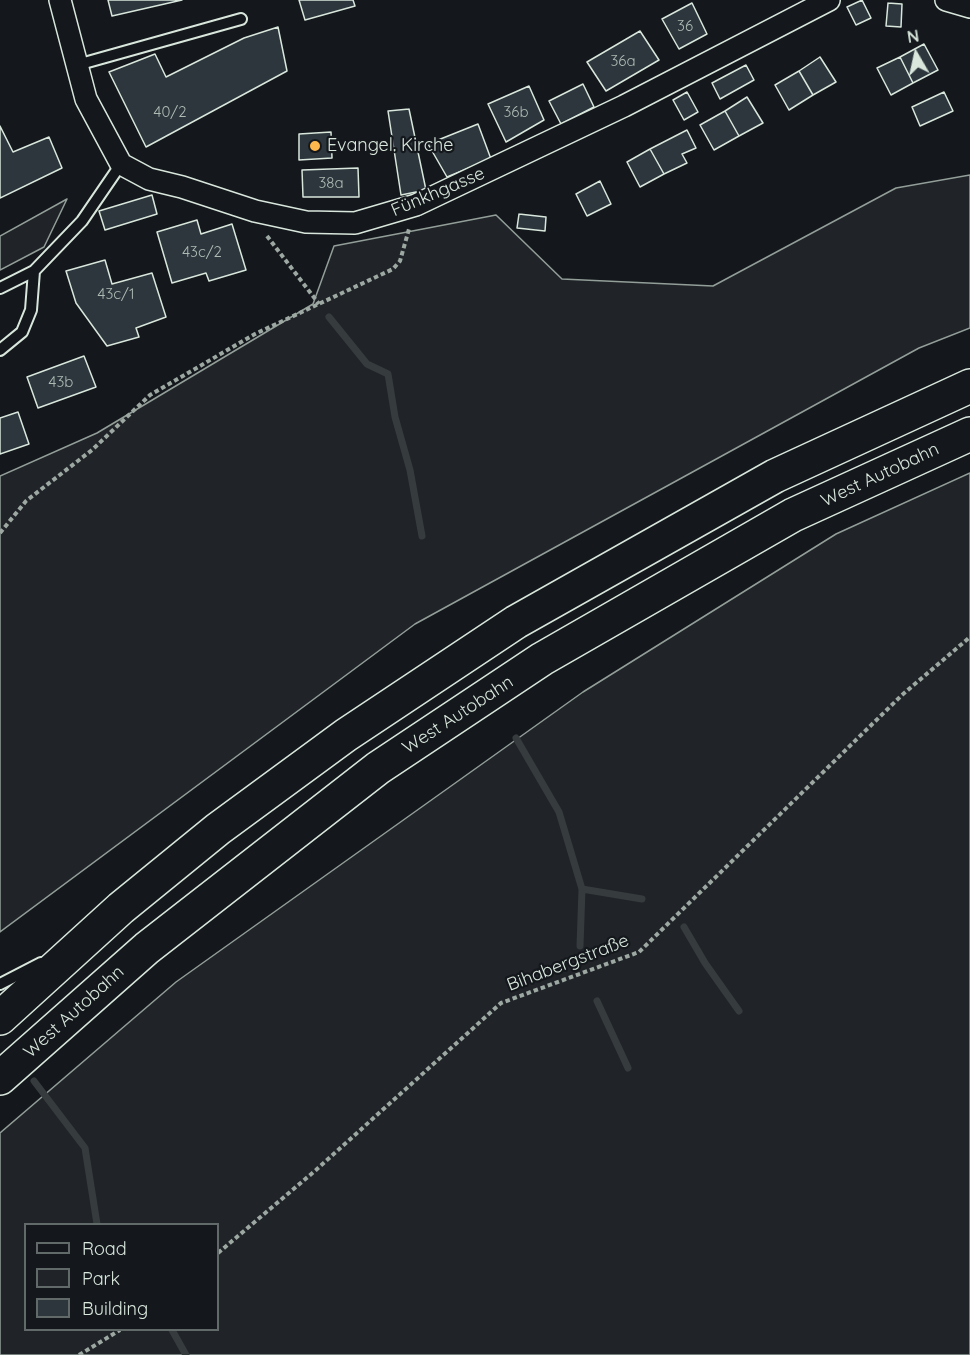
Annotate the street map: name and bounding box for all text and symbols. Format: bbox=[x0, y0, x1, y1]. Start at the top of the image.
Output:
house number: 36 bbox=[677, 17, 693, 35]
north arrow bbox=[886, 24, 946, 84]
text: N bbox=[906, 25, 921, 47]
house number: 36a bbox=[610, 52, 636, 70]
house number: 40/2 bbox=[154, 103, 186, 121]
house number: 36b bbox=[503, 103, 529, 121]
place label: Evangel. Kirche bbox=[327, 135, 453, 157]
marker: Evangel. Kirche bbox=[308, 139, 322, 153]
street label: Fünkhgasse bbox=[388, 163, 488, 221]
house number: 38a bbox=[318, 174, 344, 192]
house number: 43c/2 bbox=[182, 243, 222, 261]
house number: 43c/1 bbox=[98, 285, 134, 303]
house number: 43b bbox=[49, 373, 73, 391]
street label: West Autobahn bbox=[818, 438, 942, 512]
street label: West Autobahn bbox=[399, 671, 517, 759]
street label: Bihabergstraße bbox=[504, 930, 632, 996]
street label: West Autobahn bbox=[19, 961, 129, 1063]
legend bbox=[24, 1223, 219, 1331]
text: Road bbox=[82, 1237, 127, 1260]
text: Park bbox=[82, 1267, 120, 1290]
text: Building bbox=[82, 1297, 148, 1320]

